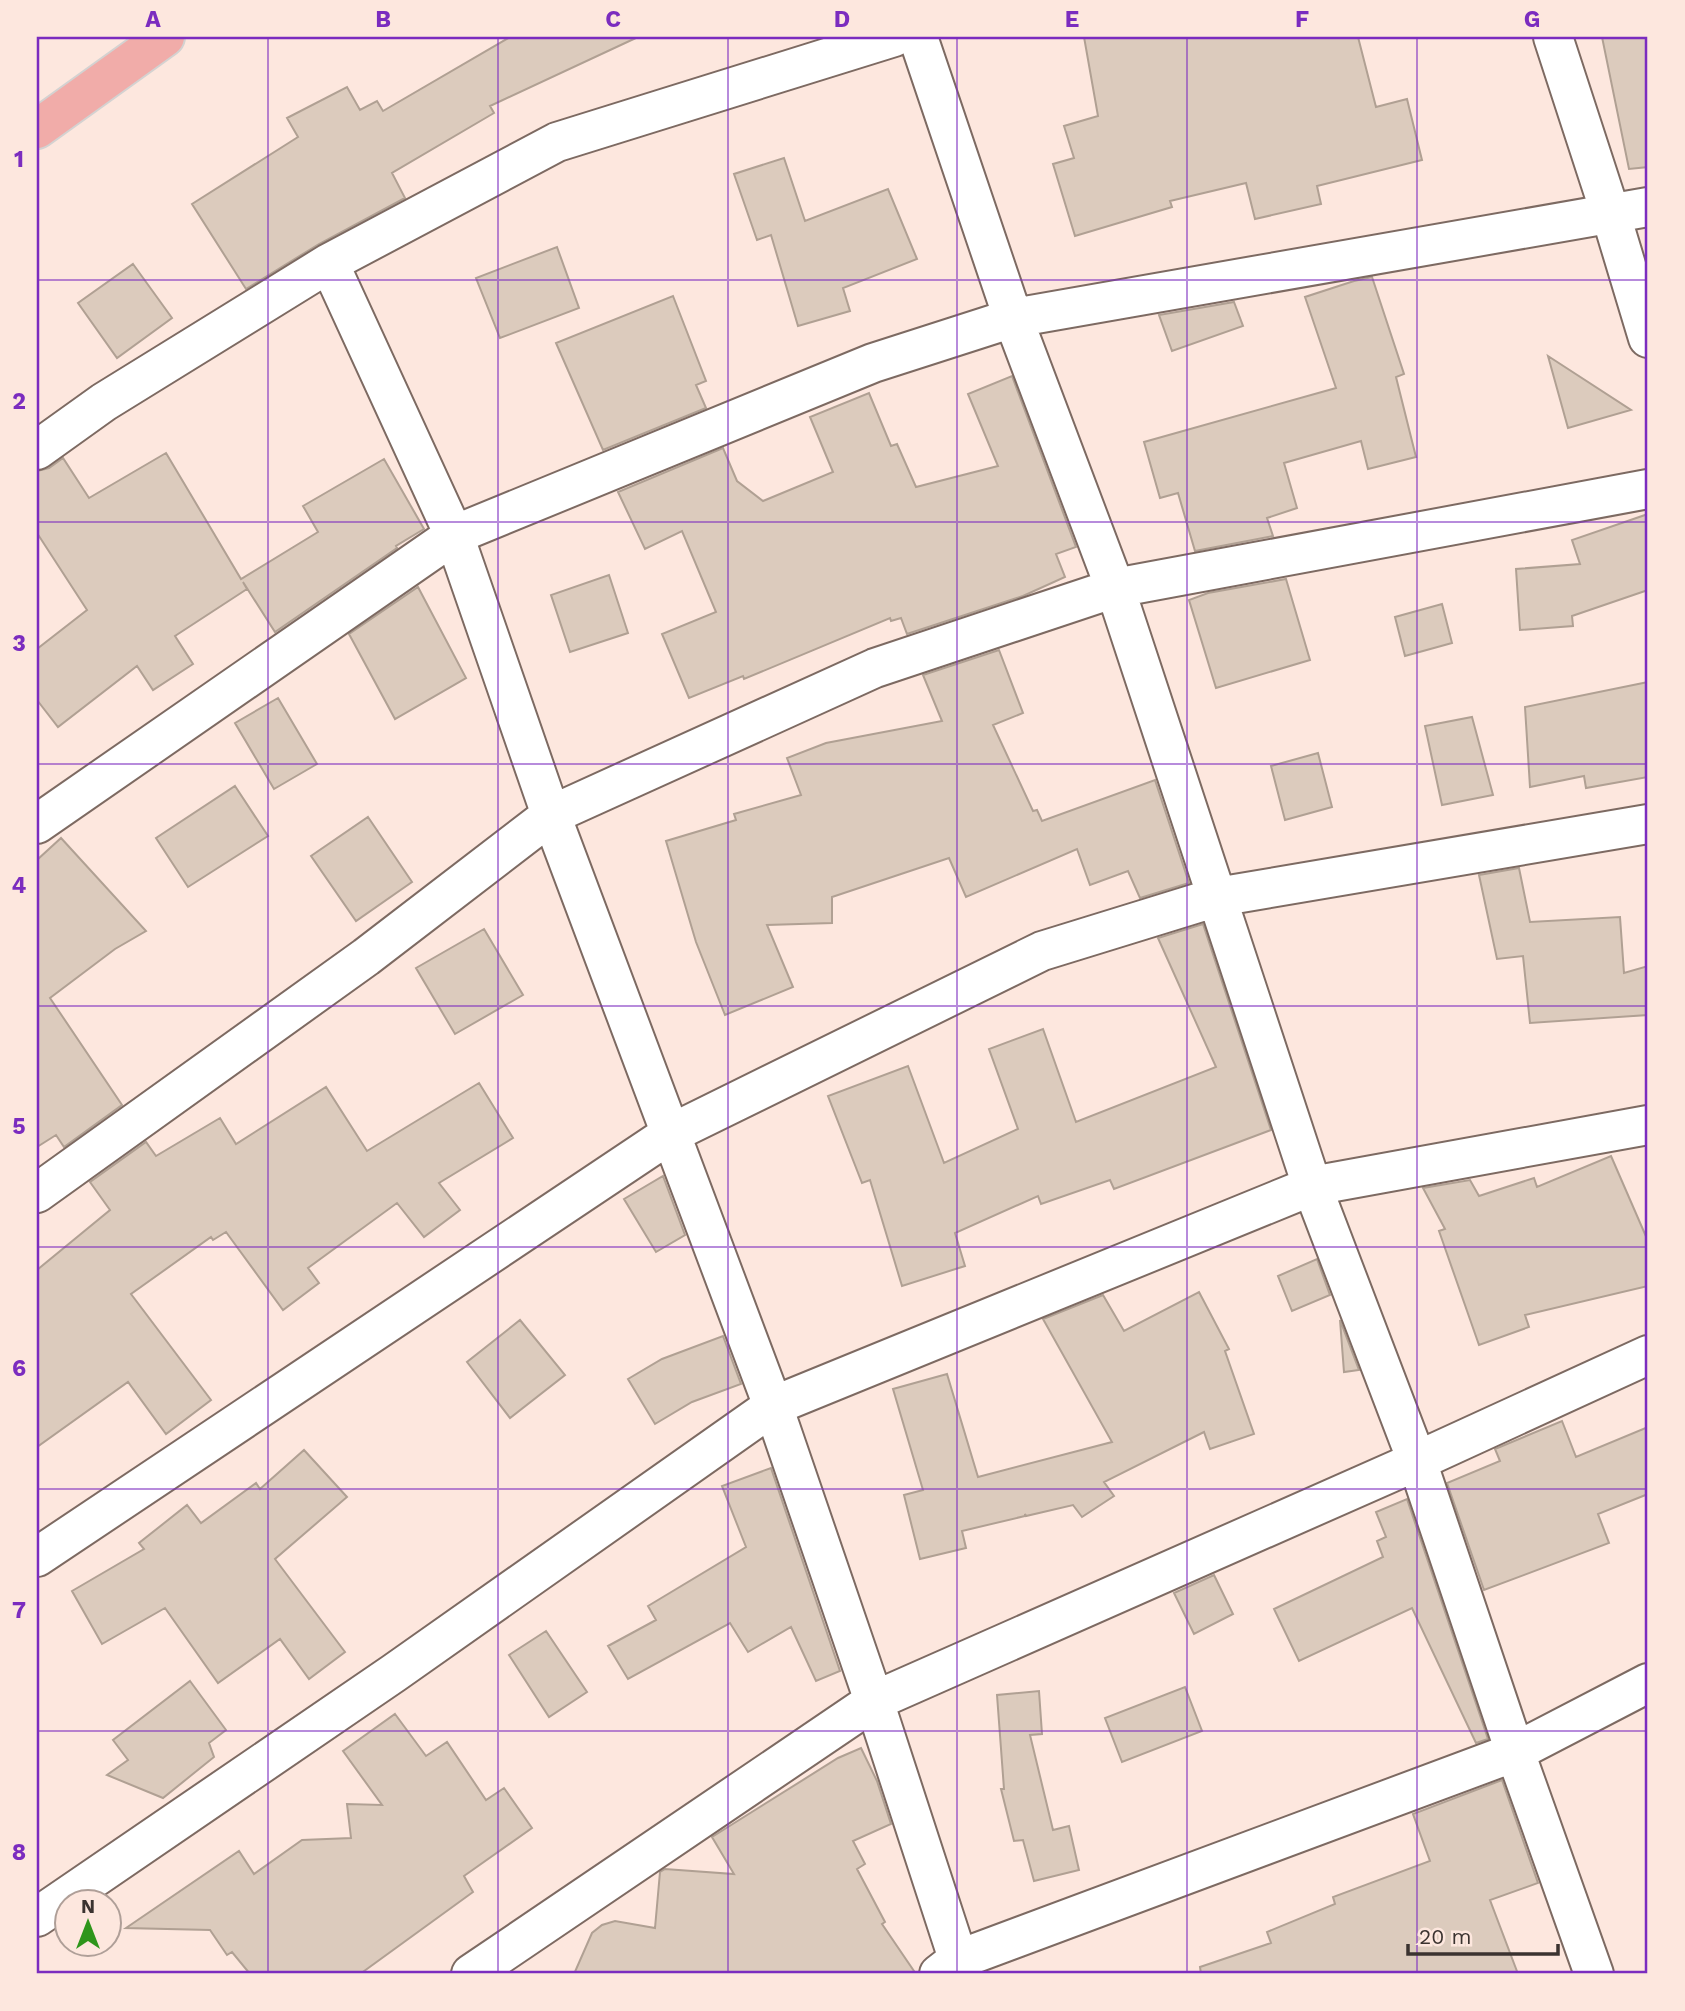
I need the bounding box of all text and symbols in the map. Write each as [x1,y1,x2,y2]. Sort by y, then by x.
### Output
text: A [145,6,161,33]
text: B [375,6,391,33]
text: C [605,6,621,33]
text: D [834,6,850,33]
text: E [1065,6,1079,33]
text: F [1295,6,1309,33]
text: G [1524,6,1540,33]
text: 1 [14,146,24,173]
text: 2 [12,388,26,415]
text: 3 [12,630,26,657]
text: 4 [12,872,27,899]
text: 5 [12,1113,26,1140]
text: 6 [12,1355,26,1382]
text: 7 [12,1597,26,1624]
text: 8 [12,1839,26,1866]
north arrow [52,1888,122,1958]
text: N [81,1895,95,1918]
scale bar [1408,1913,1559,1957]
text: 20 m [1419,1924,1471,1949]

